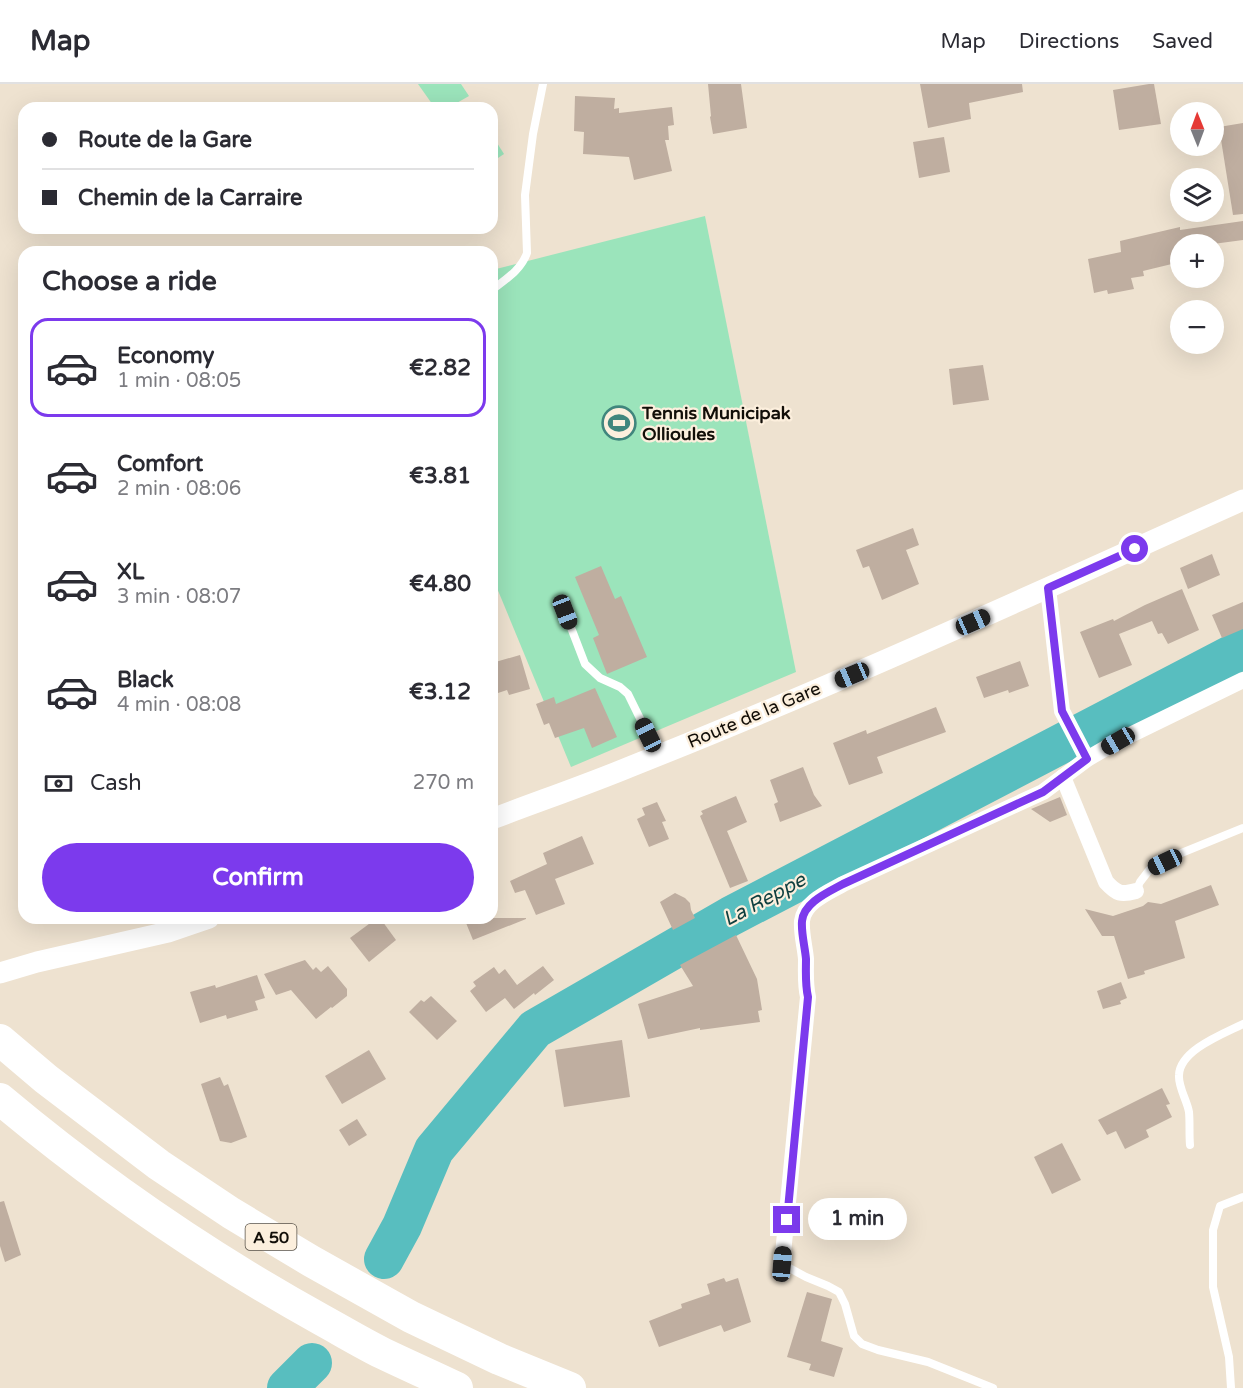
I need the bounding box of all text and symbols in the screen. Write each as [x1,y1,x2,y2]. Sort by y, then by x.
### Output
text: Map [30,24,90,58]
text: Map [940,29,986,54]
text: Directions [1019,29,1119,54]
text: Saved [1152,29,1213,54]
north arrow [1170,102,1224,156]
map controls [1170,102,1224,354]
text: Route de la Gare [78,127,252,153]
button: layers [1170,168,1224,222]
text: Chemin de la Carraire [78,185,302,211]
button: + [1170,234,1224,288]
text: Choose a ride [42,265,217,298]
button: − [1170,300,1224,354]
icon: car [45,341,99,395]
text: Economy [117,343,214,369]
text: €2.82 [409,355,471,381]
text: 1 min · 08:05 [117,369,241,393]
place label: Tennis Municipak Ollioules [641,402,791,445]
sports icon: Tennis Municipak Ollioules [601,405,637,441]
icon: car [45,449,99,503]
text: Comfort [117,451,203,477]
text: €3.81 [409,463,471,489]
text: 2 min · 08:06 [117,477,241,501]
route start [1121,535,1148,562]
icon: car [45,557,99,611]
text: XL [117,559,144,585]
text: €4.80 [409,571,471,597]
text: 3 min · 08:07 [117,585,241,609]
car [550,592,580,632]
car [953,606,993,638]
car [832,660,872,690]
icon: car [45,665,99,719]
text: Black [117,667,174,693]
street label: Route de la Gare [684,677,824,753]
text: €3.12 [409,679,471,705]
text: 4 min · 08:08 [117,693,241,717]
car [632,715,664,755]
car [1098,724,1138,758]
icon: cash [42,767,75,800]
text: Cash [90,770,142,796]
text: 270 m [413,771,474,795]
button: Confirm [42,843,474,912]
car [1145,846,1185,878]
water label: La Reppe [719,867,811,932]
callout: 1 min [808,1199,907,1241]
route end [773,1206,800,1233]
text: 1 min [831,1207,884,1231]
road number: A 50 [246,1224,296,1250]
car [771,1245,793,1283]

